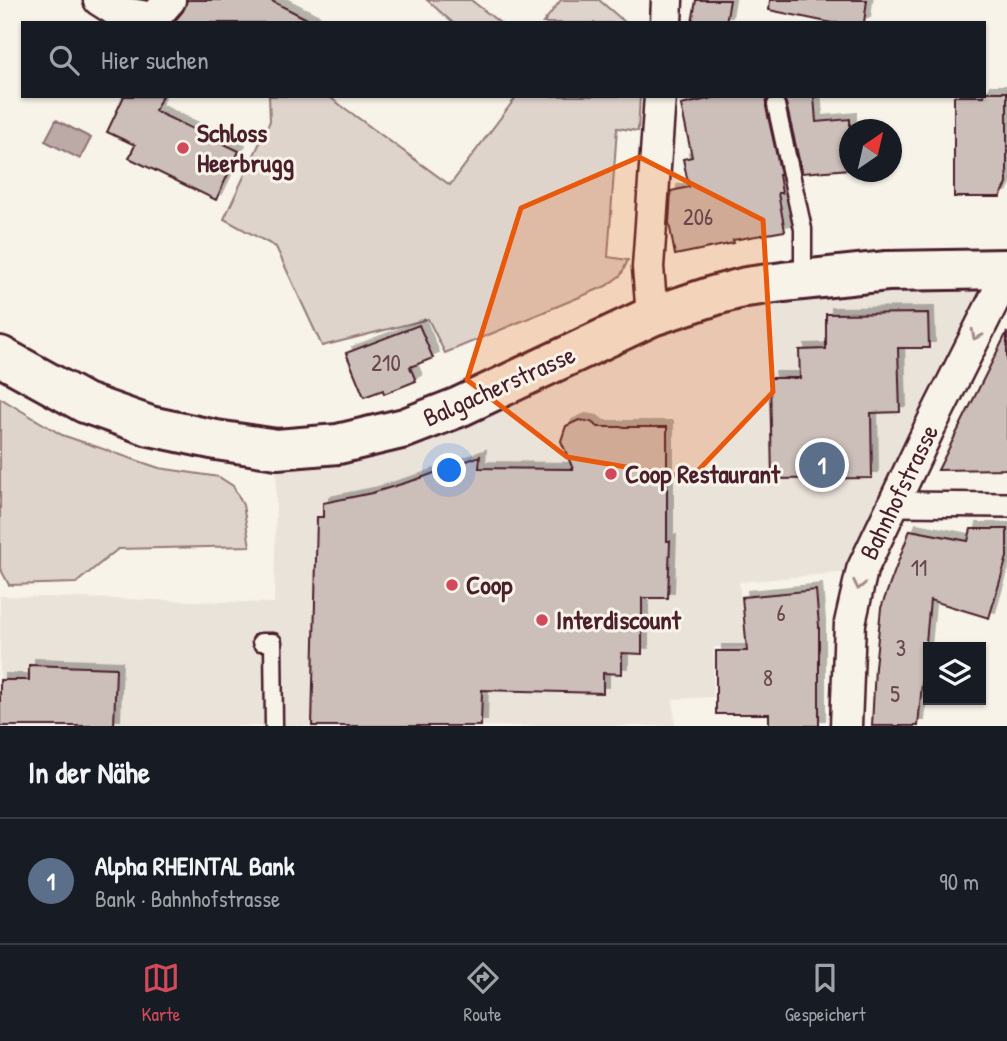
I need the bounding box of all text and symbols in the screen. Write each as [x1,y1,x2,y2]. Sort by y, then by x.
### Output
search box [21,21,986,98]
icon: search [45,41,83,79]
text: Hier suchen [101,42,209,77]
place label: Schloss Heerbrugg [197,115,295,181]
north arrow [839,119,902,182]
marker: Schloss Heerbrugg [175,140,191,156]
house number: 206 [683,201,713,232]
one-way arrow [971,328,985,340]
street label: Balgacherstrasse [417,336,580,435]
house number: 210 [371,347,401,378]
street label: Bahnhofstrasse [851,418,946,565]
pin: 1 [799,439,845,491]
your location [432,453,466,487]
place label: Coop Restaurant [625,456,781,492]
marker: Coop Restaurant [603,466,619,482]
house number: 11 [911,552,927,583]
place label: Coop [466,567,513,603]
marker: Coop [444,577,460,593]
one-way arrow [852,579,867,591]
house number: 6 [776,597,786,628]
place label: Interdiscount [556,602,682,637]
marker: Interdiscount [534,612,550,628]
house number: 3 [896,632,906,663]
map controls [923,642,986,705]
button: layers [923,642,986,705]
house number: 8 [763,662,773,693]
house number: 5 [890,678,900,709]
text: In der Nähe [28,752,150,792]
text: Alpha RHEINTAL Bank [95,848,295,883]
text: 1 [47,866,55,897]
text: 90 m [939,866,979,897]
text: Bank · Bahnhofstrasse [95,883,280,914]
tab: Karte [142,959,180,1027]
tab: Route [464,959,502,1027]
tab: Gespeichert [785,959,865,1027]

